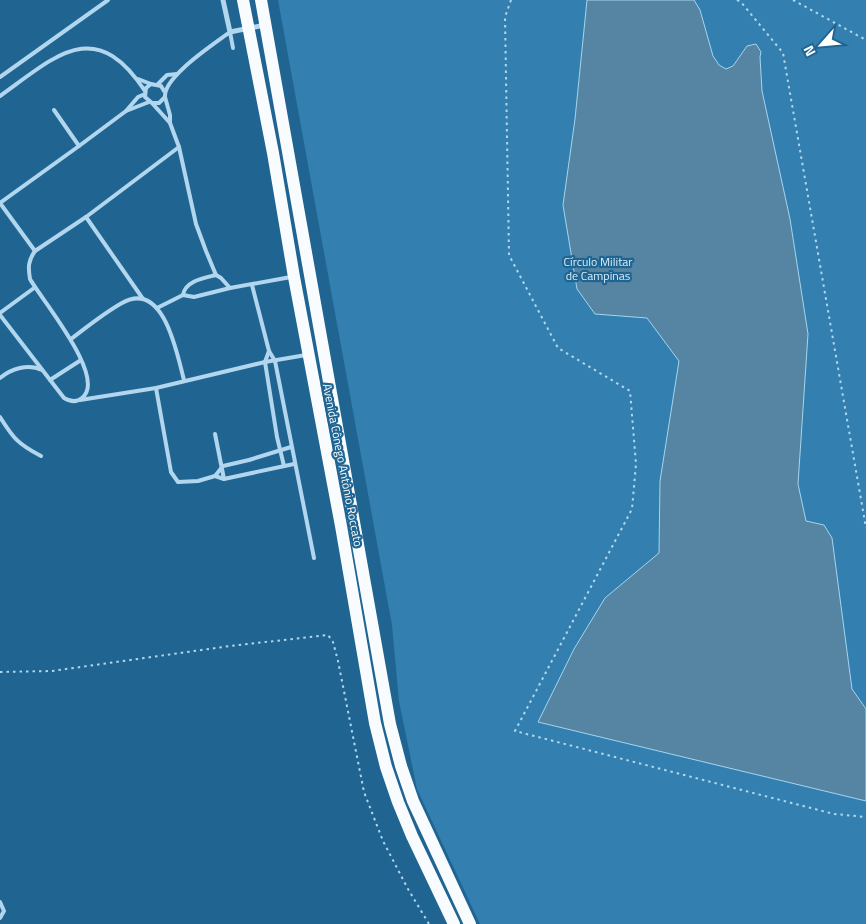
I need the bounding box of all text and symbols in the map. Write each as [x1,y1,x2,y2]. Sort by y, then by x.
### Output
north arrow [796,20,846,70]
text: N [797,42,821,60]
park label: Círculo Militar de Campinas [563,252,633,285]
street label: Avenida Cônego Antônio Roccato [318,382,368,548]

